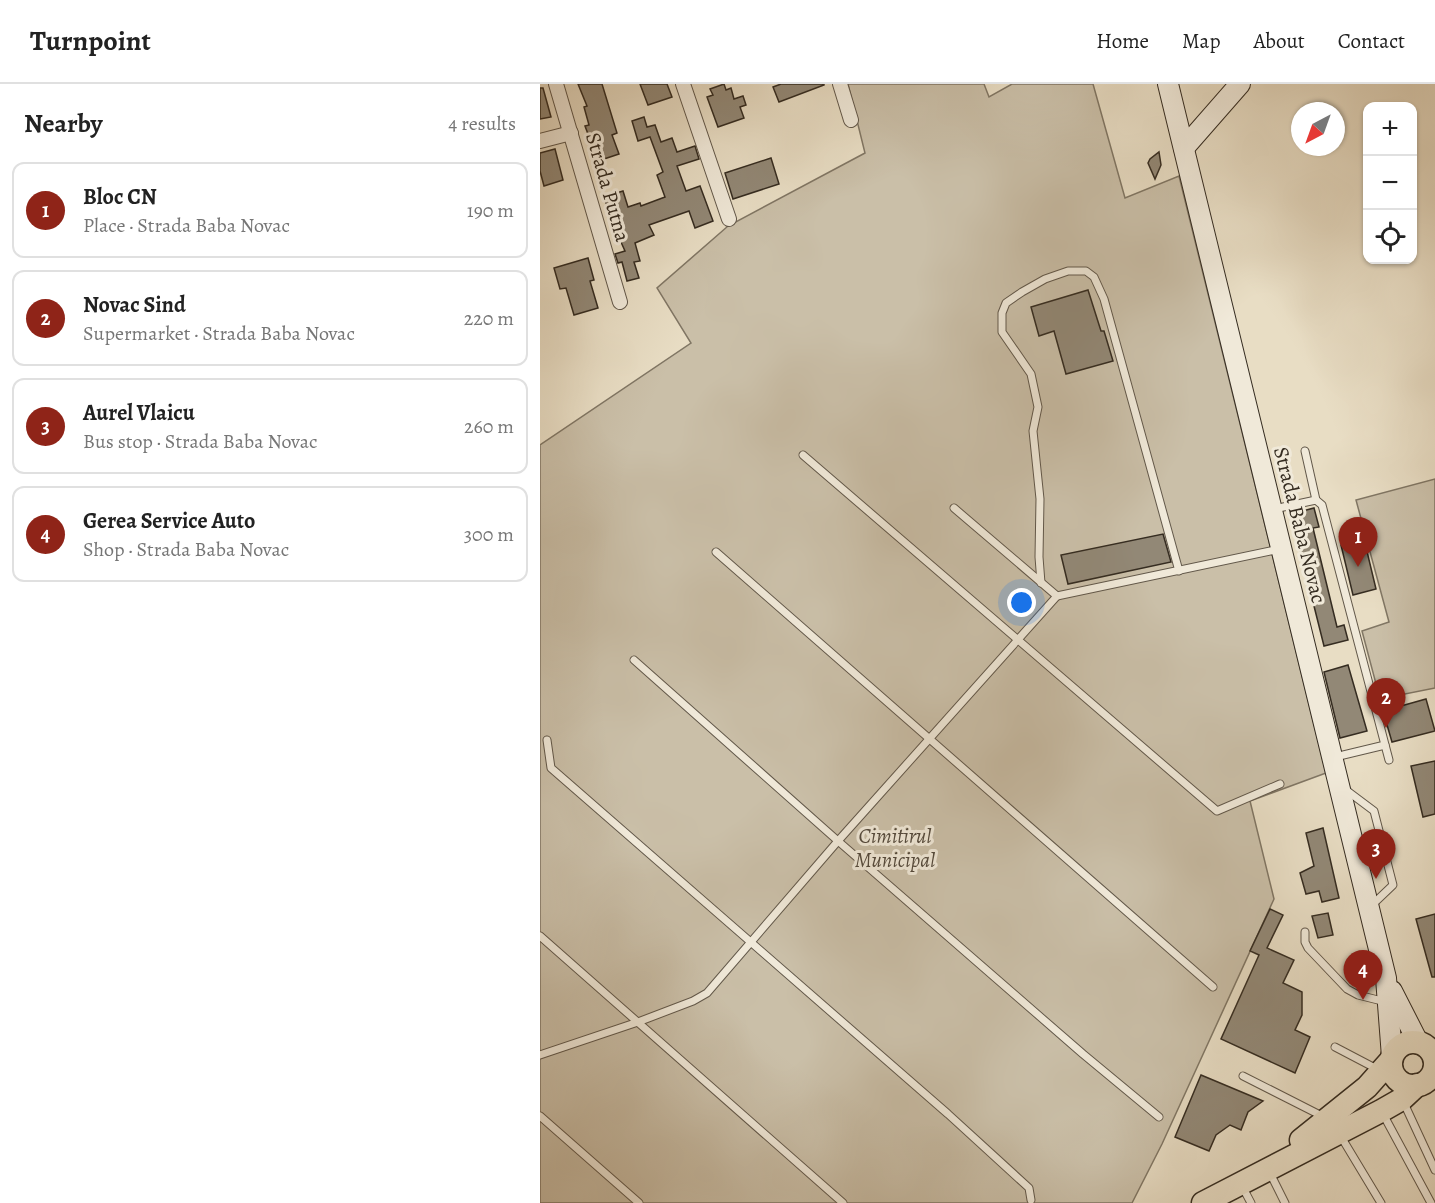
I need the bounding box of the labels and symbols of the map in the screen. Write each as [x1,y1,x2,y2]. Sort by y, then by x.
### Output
north arrow [1291,102,1345,156]
street label: Strada Putna [579,129,637,245]
street label: Strada Baba Novac [1267,444,1333,606]
pin: 1 [1338,518,1378,567]
your location [1007,588,1036,617]
pin: 2 [1366,678,1406,728]
park label: Cimitirul Municipal [855,822,936,874]
pin: 3 [1356,830,1396,879]
pin: 4 [1344,950,1382,1000]

